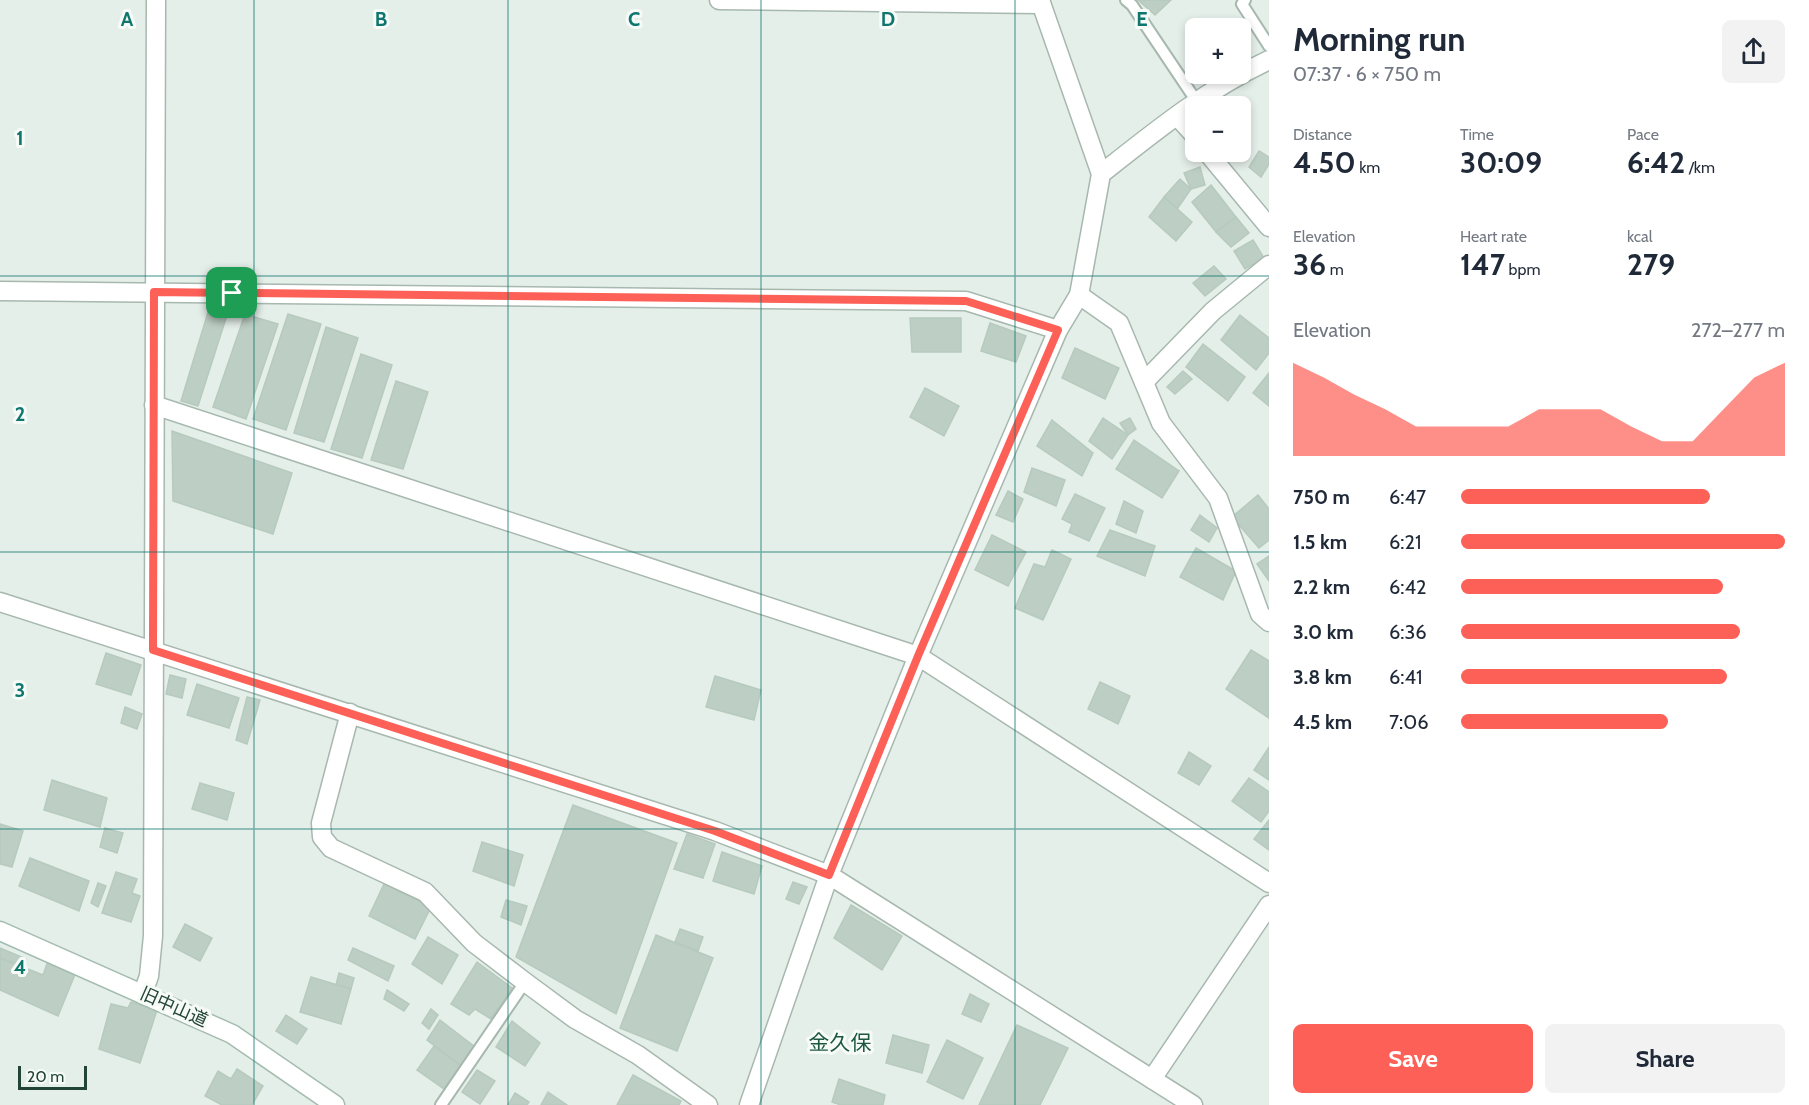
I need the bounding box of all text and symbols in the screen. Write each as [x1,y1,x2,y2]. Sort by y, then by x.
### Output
text: A [121,7,134,31]
text: B [375,7,387,31]
text: C [628,7,640,31]
text: D [881,7,895,31]
text: E [1136,7,1148,31]
map controls [1185,18,1251,162]
button: + [1185,18,1251,84]
text: Morning run [1293,19,1465,59]
button: share [1722,20,1785,83]
text: 07:37 · 6 × 750 m [1293,62,1441,86]
button: − [1185,96,1251,162]
text: Distance [1293,125,1352,144]
text: Time [1460,125,1494,144]
text: Pace [1627,125,1659,144]
text: 1 [16,126,24,150]
text: 4.50 [1293,144,1356,181]
text: 30:09 [1460,144,1542,181]
text: 6:42 [1627,144,1685,181]
text: km [1356,158,1380,177]
text: /km [1685,158,1715,177]
text: Elevation [1293,227,1356,246]
text: Heart rate [1460,227,1527,246]
text: kcal [1627,227,1653,246]
text: 36 [1293,246,1326,283]
text: 147 [1460,246,1505,283]
text: 279 [1627,246,1675,283]
text: m [1326,260,1344,279]
text: bpm [1505,260,1540,279]
pin [206,267,257,318]
icon: arrive [215,276,248,309]
text: Elevation [1293,318,1371,342]
text: 272–277 m [1691,318,1785,342]
text: 2 [15,402,25,426]
text: 750 m [1293,485,1350,509]
text: 6:47 [1389,485,1426,509]
text: 1.5 km [1293,530,1347,554]
text: 6:21 [1389,530,1422,554]
text: 2.2 km [1293,575,1350,599]
text: 6:42 [1389,575,1427,599]
text: 3.0 km [1293,620,1354,644]
text: 6:36 [1389,620,1427,644]
text: 3.8 km [1293,665,1352,689]
text: 6:41 [1389,665,1423,689]
text: 3 [15,678,25,702]
text: 4.5 km [1293,710,1352,734]
text: 7:06 [1389,710,1429,734]
text: 4 [14,955,26,979]
street label: 旧中山道 [137,982,211,1032]
button: Save [1293,1024,1533,1093]
button: Share [1545,1024,1785,1093]
district label: 金久保 [809,1030,872,1055]
scale bar [18,1063,87,1090]
text: 20 m [27,1067,64,1086]

